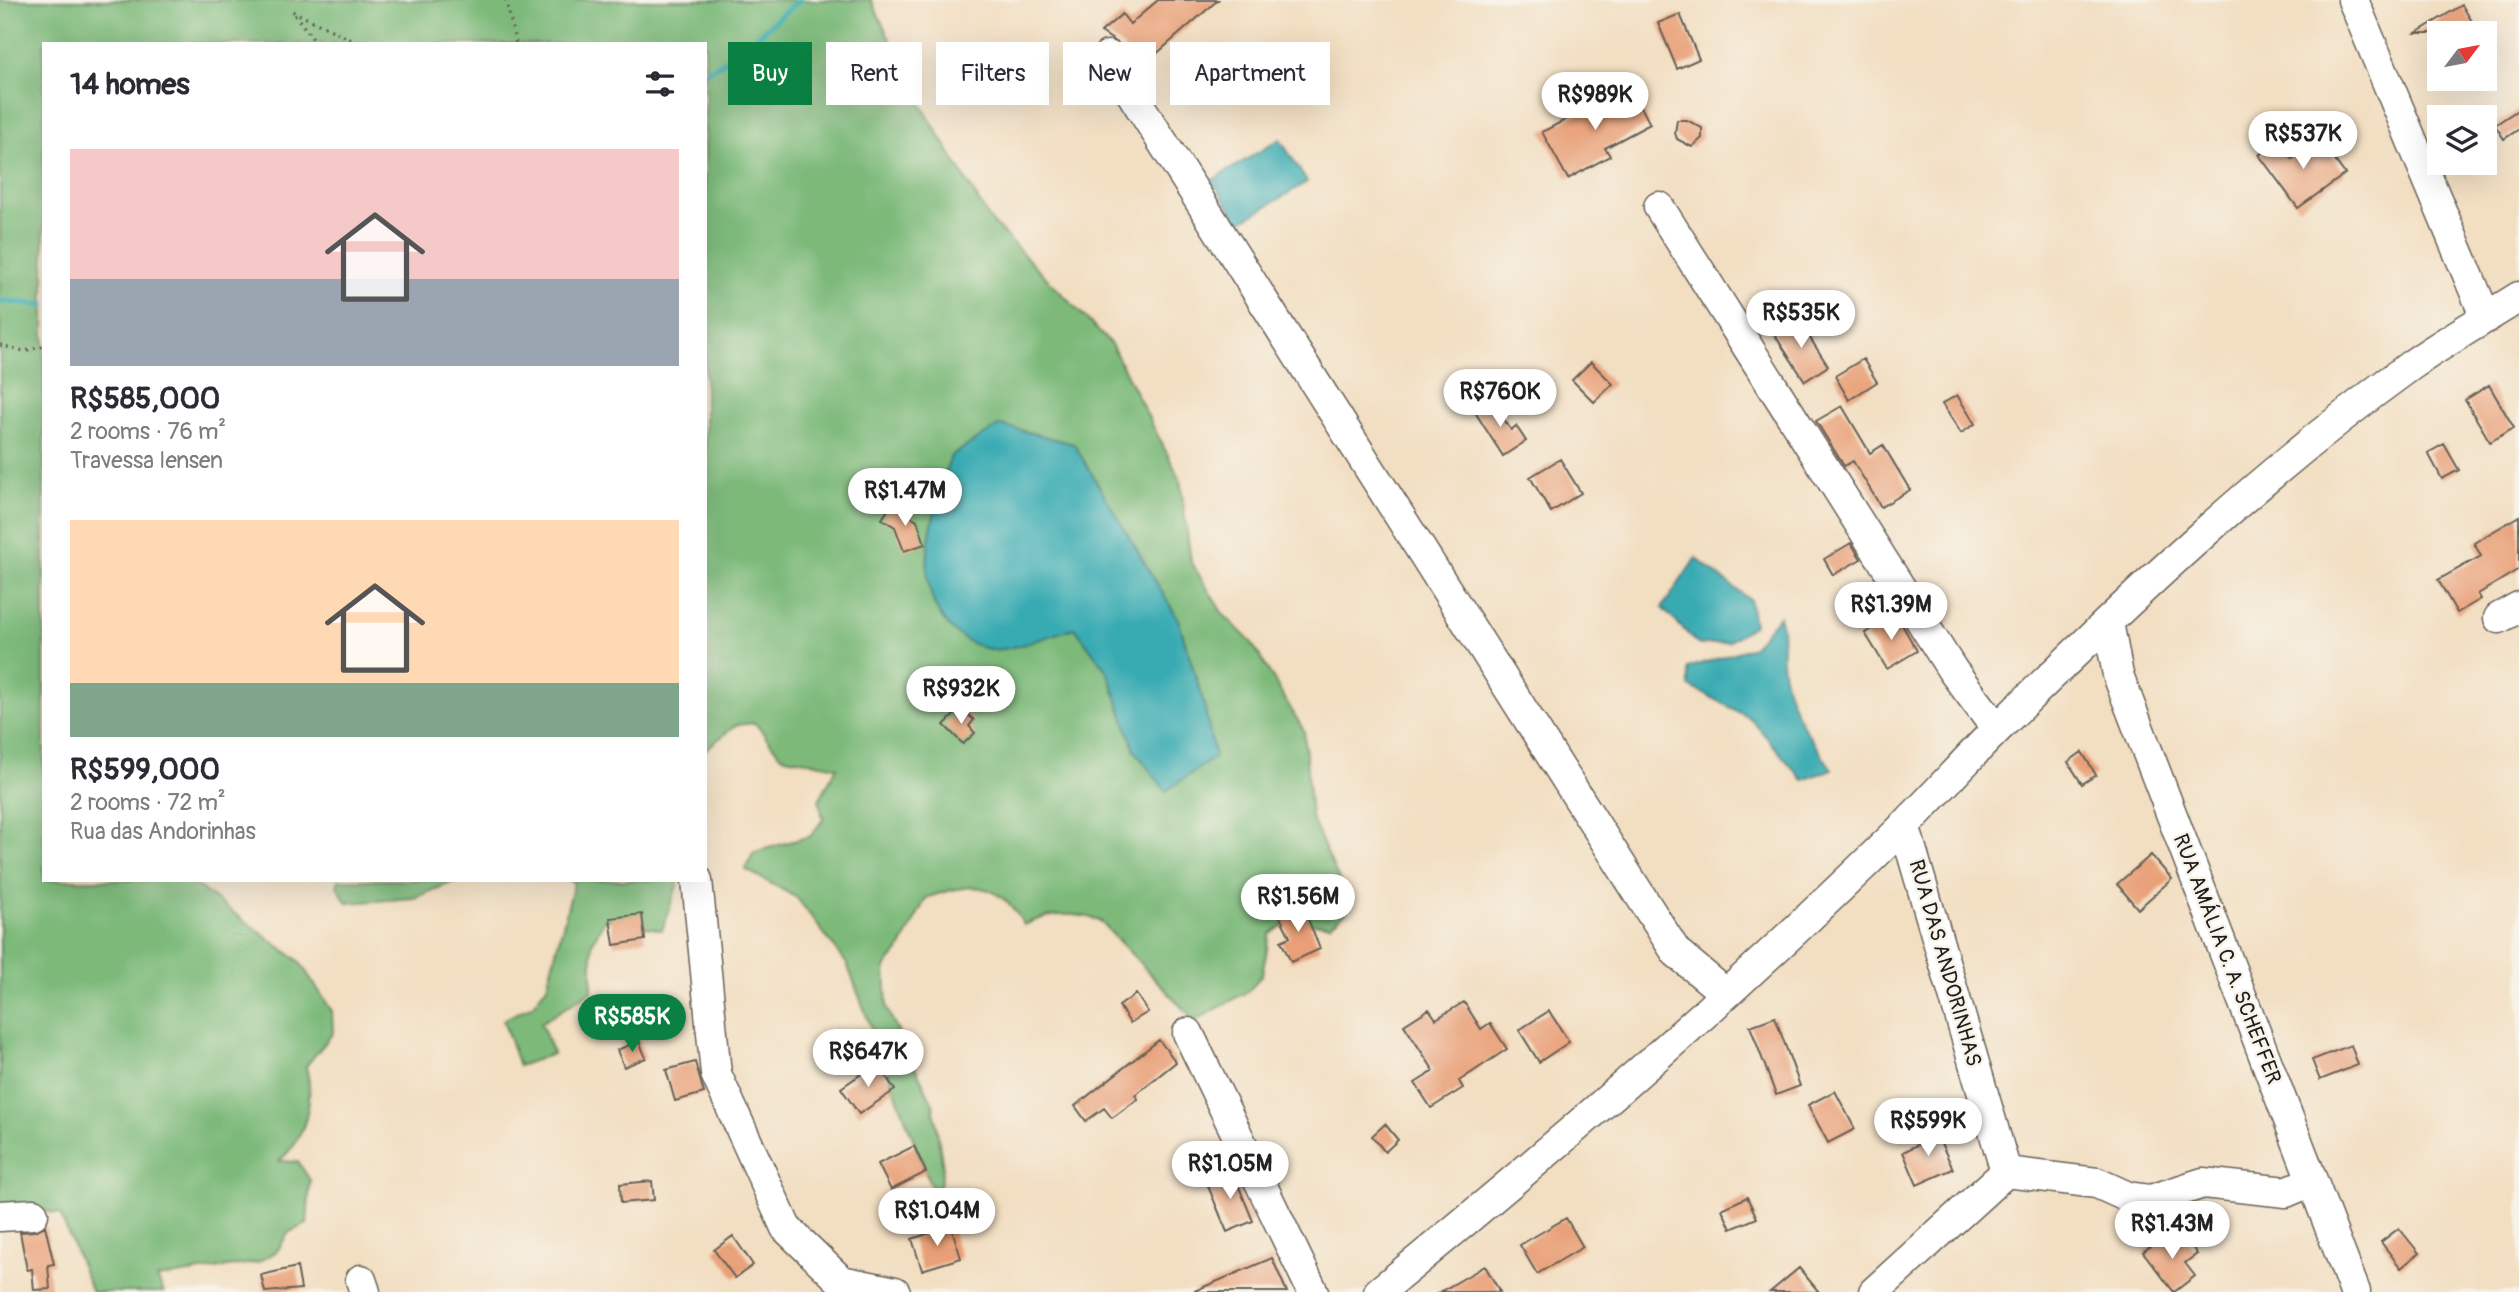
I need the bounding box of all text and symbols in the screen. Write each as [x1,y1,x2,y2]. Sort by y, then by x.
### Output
north arrow [2427,21,2497,91]
map controls [2427,21,2497,175]
chip: Buy [728,42,812,105]
chip: Rent [826,42,922,105]
chip: Filters [936,42,1049,105]
chip: New [1063,42,1156,105]
chip: Apartment [1170,42,1330,105]
icon: filters [641,65,679,103]
text: 14 homes [70,66,190,103]
pin: R$989K [1538,72,1652,132]
text: R$989K [1558,80,1632,109]
button: layers [2427,105,2497,175]
pin: R$537K [2246,111,2360,171]
text: R$537K [2264,119,2342,148]
icon: home [312,194,438,320]
pin: R$535K [1744,290,1858,350]
text: R$535K [1762,298,1840,327]
pin: R$760K [1443,370,1557,429]
text: R$760K [1460,377,1540,406]
text: R$585,000 [70,380,220,417]
text: 2 rooms · 76 m² [70,417,226,446]
text: Travessa Iensen [70,446,223,475]
pin: R$1.47M [840,468,970,528]
text: R$1.47M [864,476,946,505]
icon: home [312,565,438,691]
pin: R$1.39M [1826,582,1956,642]
text: R$1.39M [1850,590,1932,619]
pin: R$932K [904,666,1018,726]
text: R$932K [922,674,1000,703]
text: R$599,000 [70,751,220,788]
text: 2 rooms · 72 m² [70,788,226,817]
text: Rua das Andorinhas [70,817,256,846]
street label: RUA AMÁLIA C. A. SCHEFFER [2167,830,2287,1088]
street label: RUA DAS ANDORINHAS [1903,857,1987,1069]
pin: R$1.56M [1233,874,1363,934]
text: R$1.56M [1257,882,1339,911]
pin: R$585K [575,995,689,1054]
text: R$585K [594,1002,670,1031]
pin: R$647K [811,1030,925,1089]
text: R$647K [829,1037,907,1066]
pin: R$599K [1871,1098,1985,1158]
text: R$599K [1890,1106,1966,1135]
pin: R$1.05M [1165,1142,1295,1201]
text: R$1.05M [1188,1149,1272,1178]
pin: R$1.04M [872,1188,1002,1248]
text: R$1.04M [894,1196,980,1225]
pin: R$1.43M [2107,1202,2237,1261]
text: R$1.43M [2131,1209,2213,1238]

